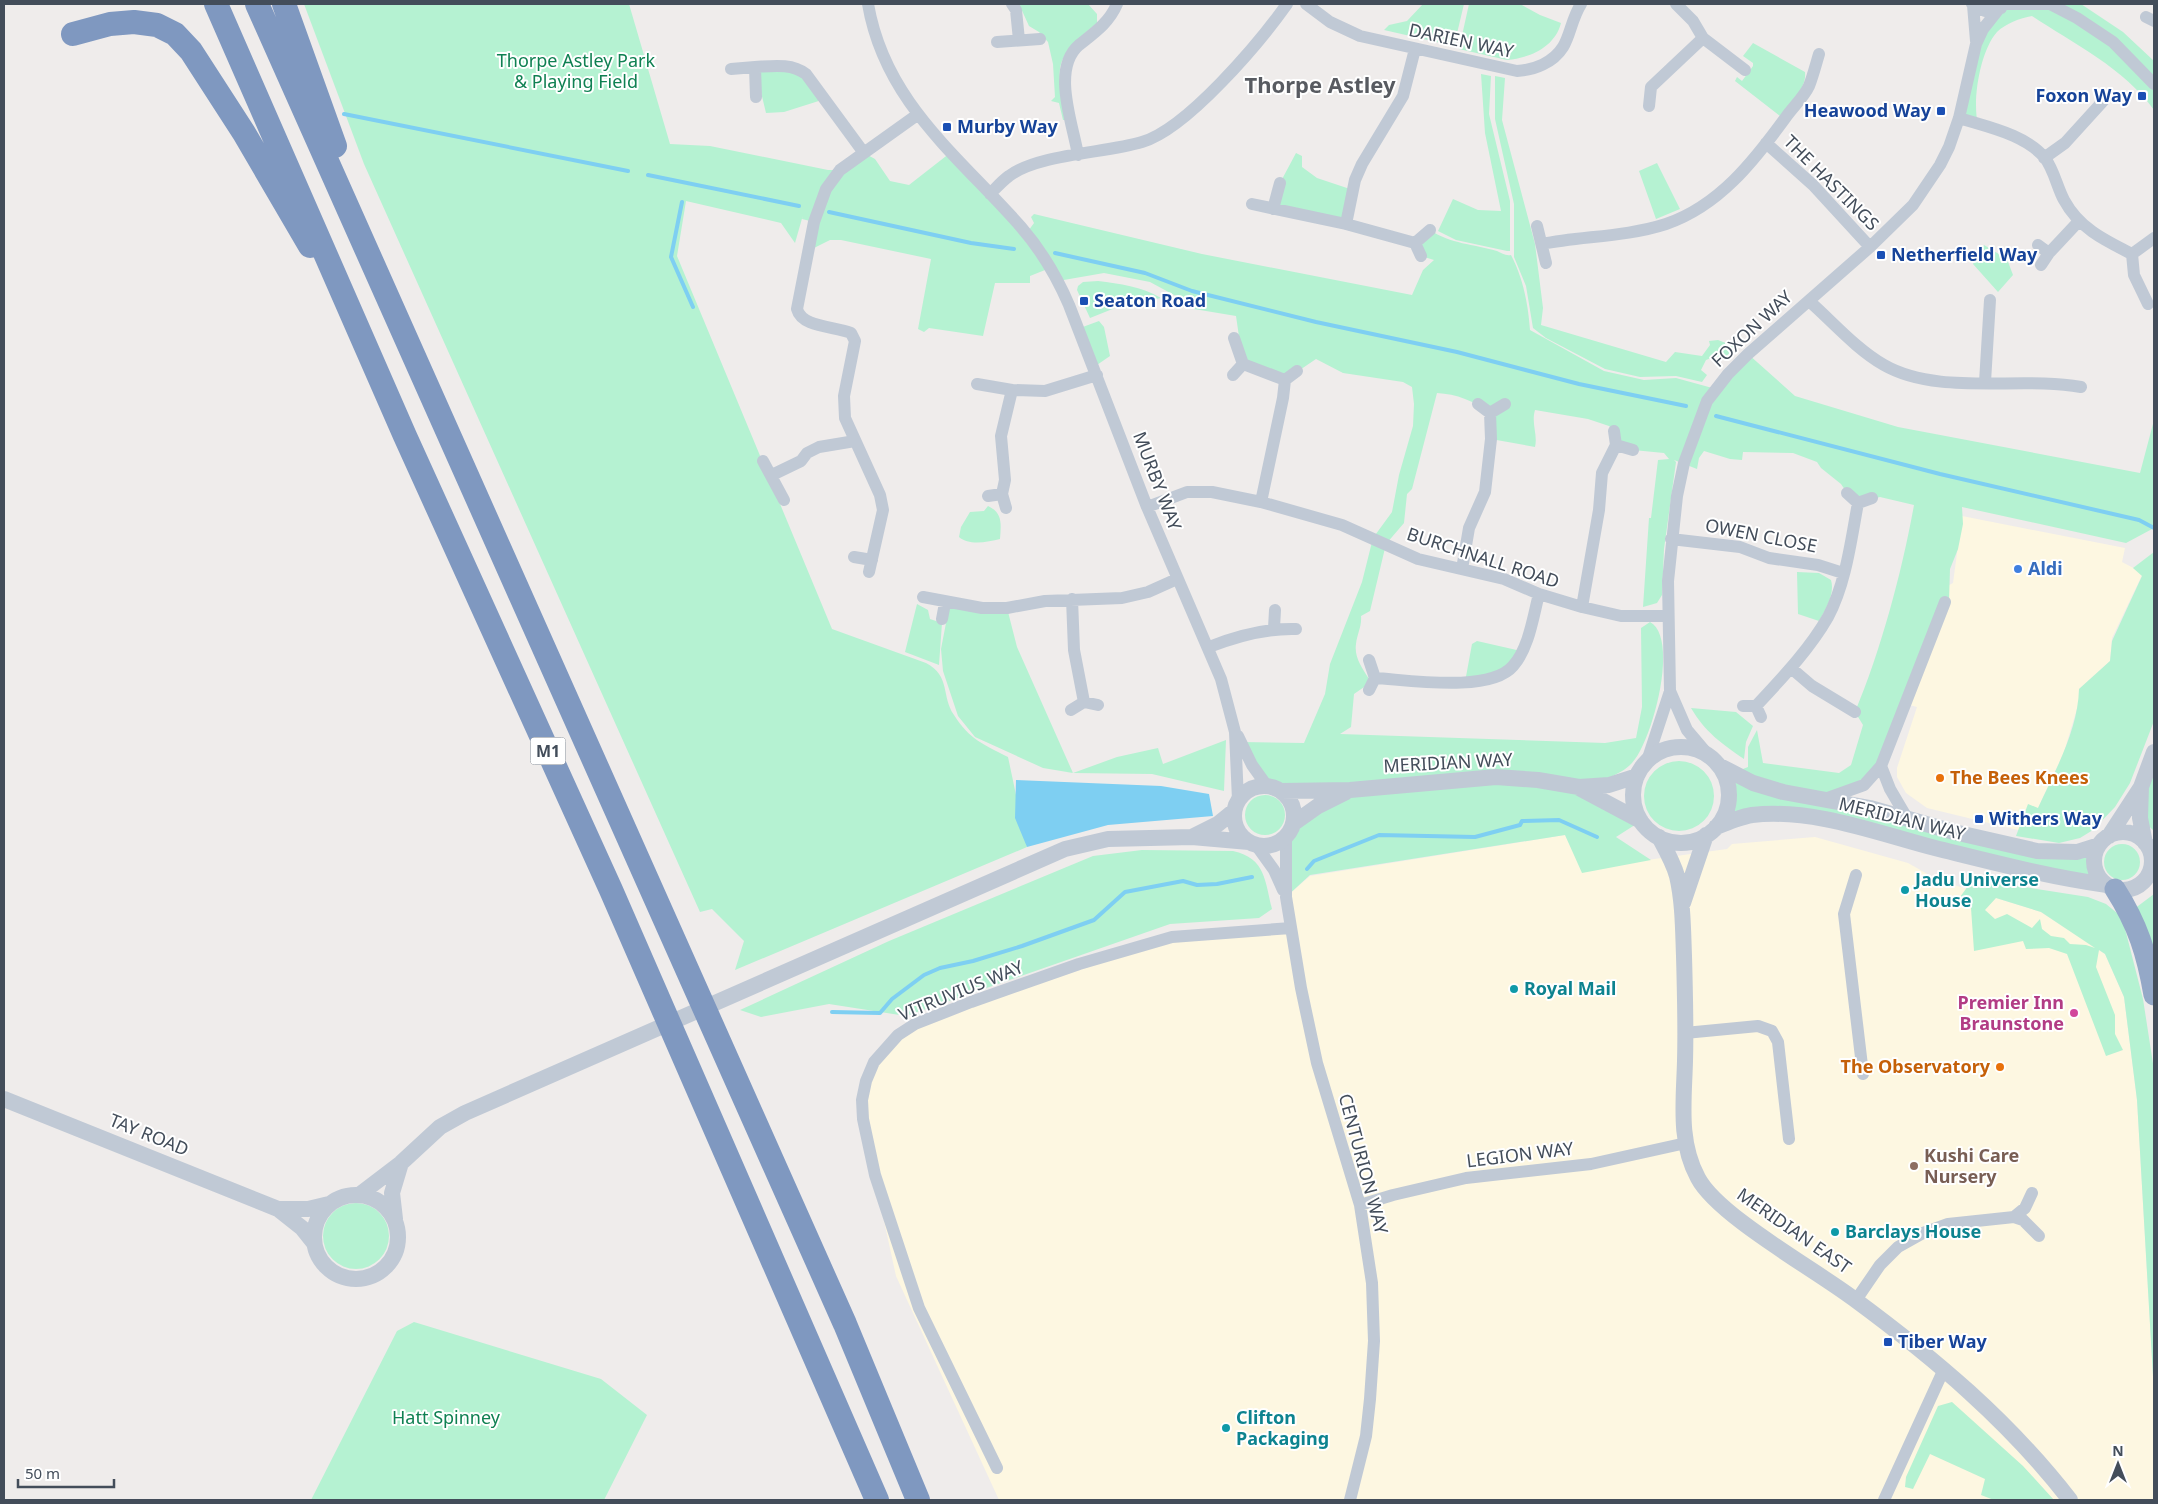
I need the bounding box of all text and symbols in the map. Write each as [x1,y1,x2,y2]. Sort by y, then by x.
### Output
street label: DARIEN WAY [1407,17,1517,63]
park label: Thorpe Astley Park & Playing Field [497,48,656,93]
district label: Thorpe Astley [1245,69,1396,99]
place label: Foxon Way [2035,83,2133,107]
marker: Foxon Way [2136,90,2148,102]
place label: Heawood Way [1804,98,1932,122]
marker: Heawood Way [1935,105,1947,117]
place label: Murby Way [957,114,1059,138]
marker: Murby Way [941,121,953,133]
street label: THE HASTINGS [1779,129,1885,235]
place label: Netherfield Way [1891,242,2038,266]
marker: Netherfield Way [1875,249,1887,261]
street label: FOXON WAY [1706,284,1797,372]
place label: Seaton Road [1094,288,1206,312]
marker: Seaton Road [1078,295,1090,307]
street label: MURBY WAY [1128,428,1188,534]
street label: OWEN CLOSE [1703,512,1819,558]
street label: BURCHNALL ROAD [1404,521,1563,593]
place label: Aldi [2028,556,2063,580]
marker: Aldi [2012,563,2024,575]
road number: M1 [530,738,566,764]
street label: MERIDIAN WAY [1383,747,1514,777]
place label: The Bees Knees [1950,765,2089,789]
marker: The Bees Knees [1934,772,1946,784]
street label: MERIDIAN WAY [1837,791,1969,846]
place label: Withers Way [1989,806,2103,830]
marker: Withers Way [1973,813,1985,825]
place label: Jadu Universe House [1913,867,2039,912]
marker: Jadu Universe House [1899,884,1911,896]
street label: VITRUVIUS WAY [895,954,1027,1026]
place label: Royal Mail [1524,976,1616,1000]
marker: Royal Mail [1508,983,1520,995]
place label: Premier Inn Braunstone [1958,990,2064,1035]
marker: Premier Inn Braunstone [2068,1007,2080,1019]
place label: The Observatory [1841,1054,1991,1078]
marker: The Observatory [1994,1061,2006,1073]
street label: CENTURION WAY [1334,1091,1394,1237]
street label: TAY ROAD [106,1107,193,1161]
street label: LEGION WAY [1465,1135,1576,1172]
place label: Kushi Care Nursery [1924,1143,2019,1188]
marker: Kushi Care Nursery [1908,1160,1920,1172]
street label: MERIDIAN EAST [1733,1182,1856,1278]
place label: Barclays House [1845,1219,1981,1243]
marker: Barclays House [1829,1226,1841,1238]
place label: Tiber Way [1898,1329,1987,1353]
marker: Tiber Way [1882,1336,1894,1348]
park label: Hatt Spinney [392,1405,501,1429]
place label: Clifton Packaging [1236,1405,1329,1450]
marker: Clifton Packaging [1220,1422,1232,1434]
north arrow [2093,1439,2143,1489]
text: N [2112,1441,2124,1460]
scale bar [18,1456,114,1488]
text: 50 m [25,1463,60,1483]

